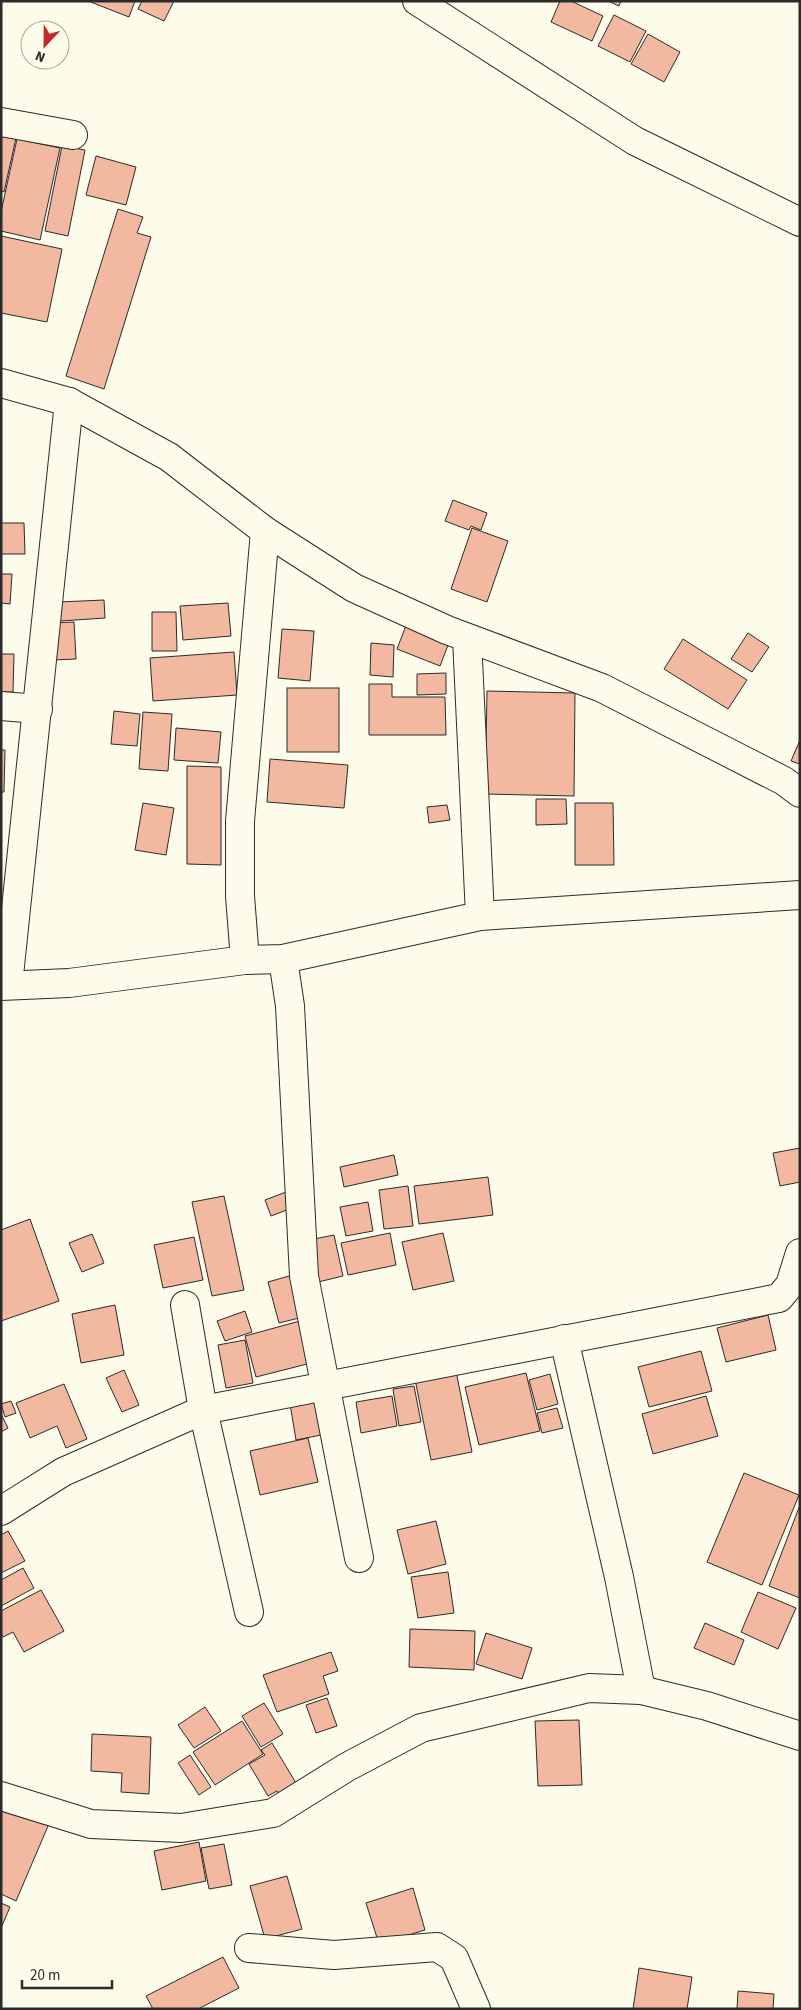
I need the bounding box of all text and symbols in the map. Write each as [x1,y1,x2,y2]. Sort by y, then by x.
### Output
north arrow [20,20,70,70]
text: N [32,45,49,67]
scale bar [22,1958,112,1990]
text: 20 m [30,1965,60,1986]

